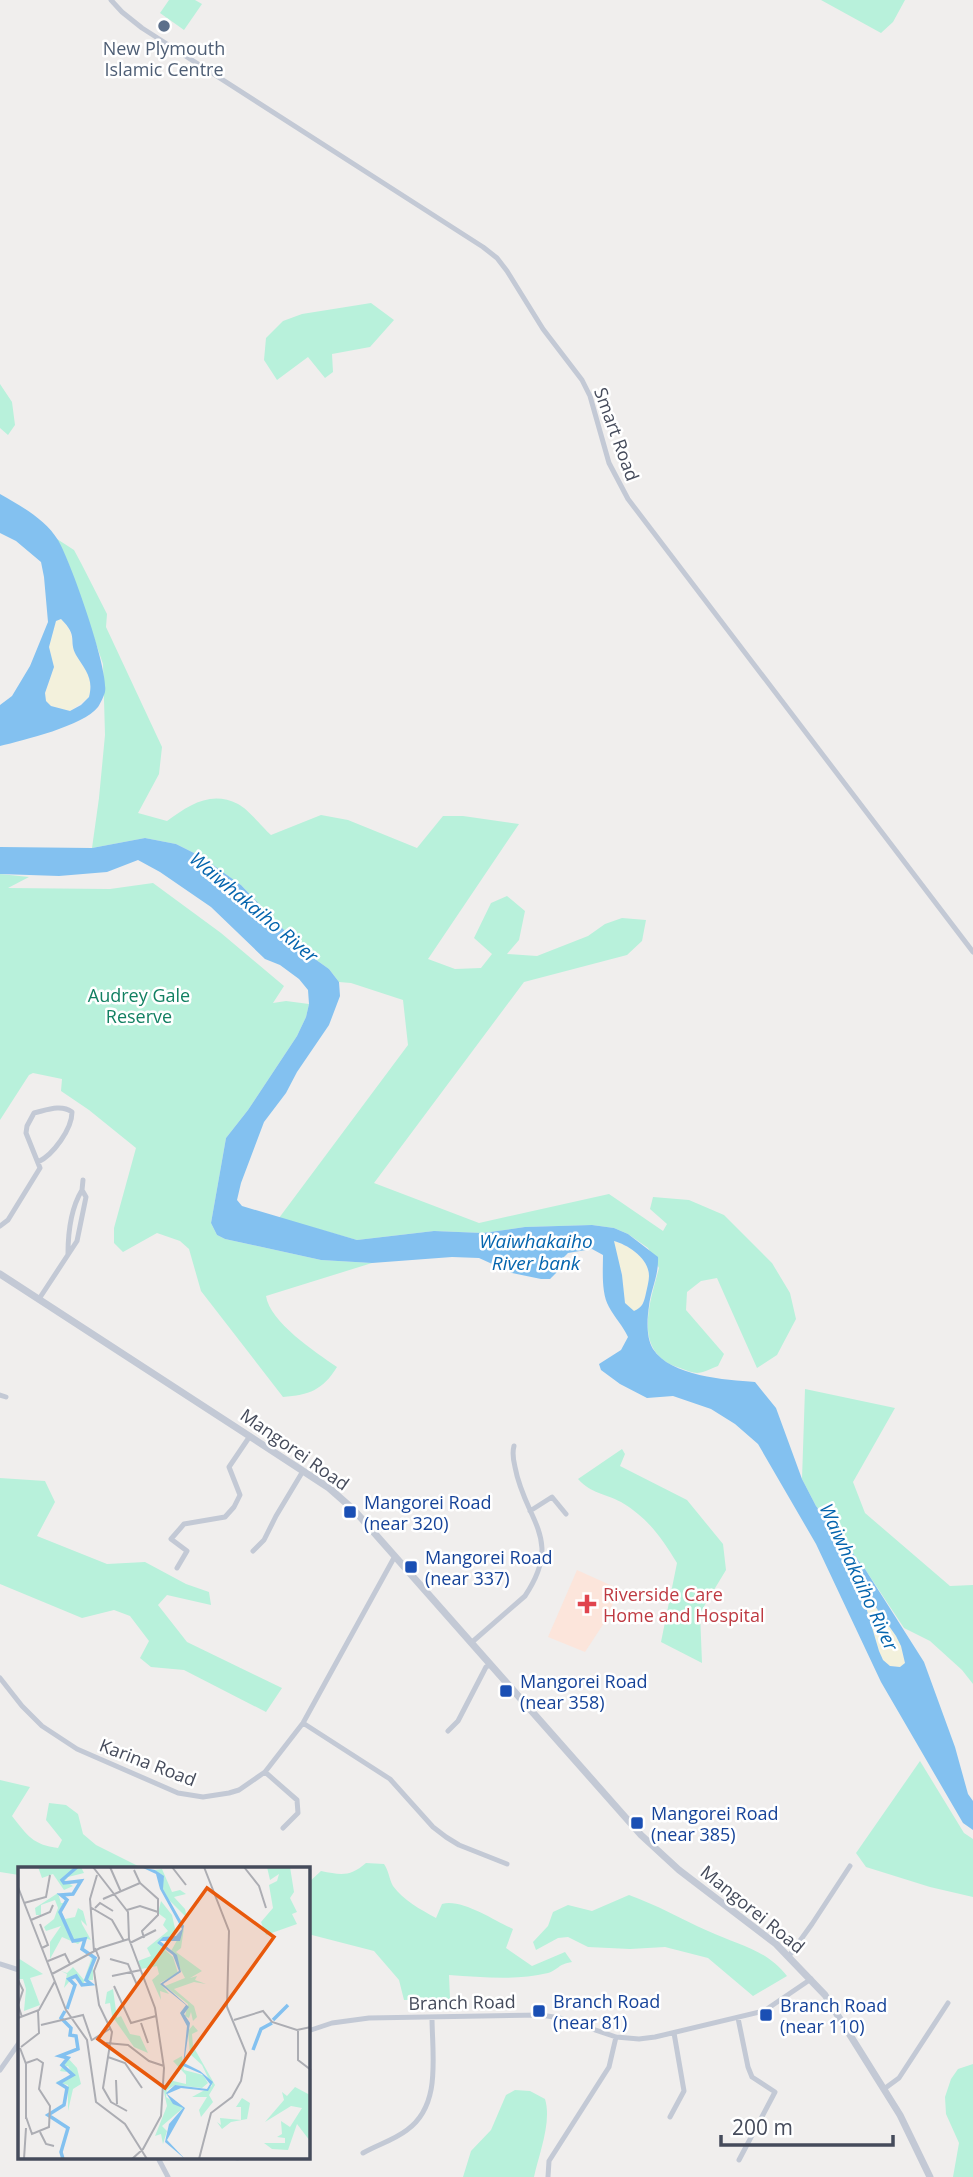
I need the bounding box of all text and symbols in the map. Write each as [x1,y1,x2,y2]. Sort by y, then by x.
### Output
marker: New Plymouth Islamic Centre [156,18,172,34]
place label: New Plymouth Islamic Centre [103,36,225,81]
street label: Smart Road [589,384,645,484]
water label: Waiwhakaiho River [184,846,325,969]
park label: Audrey Gale Reserve [88,983,190,1028]
water label: Waiwhakaiho River bank [479,1228,593,1276]
street label: Mangorei Road [236,1403,354,1495]
place label: Mangorei Road (near 320) [364,1490,491,1535]
water label: Waiwhakaiho River [813,1499,905,1656]
marker: Mangorei Road (near 320) [342,1504,358,1520]
place label: Mangorei Road (near 337) [425,1545,552,1590]
marker: Mangorei Road (near 337) [403,1559,419,1575]
place label: Riverside Care Home and Hospital [603,1582,764,1627]
marker: Riverside Care Home and Hospital [577,1594,597,1614]
place label: Mangorei Road (near 358) [520,1669,647,1714]
marker: Mangorei Road (near 358) [498,1683,514,1699]
street label: Karina Road [96,1733,200,1791]
place label: Mangorei Road (near 385) [651,1801,778,1846]
marker: Mangorei Road (near 385) [629,1815,645,1831]
street label: Mangorei Road [696,1860,810,1958]
inset map [18,1867,310,2160]
street label: Branch Road [408,1989,516,2015]
place label: Branch Road (near 81) [553,1989,660,2034]
place label: Branch Road (near 110) [780,1993,887,2038]
marker: Branch Road (near 81) [531,2003,547,2019]
marker: Branch Road (near 110) [758,2007,774,2023]
scale bar [721,2104,892,2148]
text: 200 m [732,2113,793,2141]

